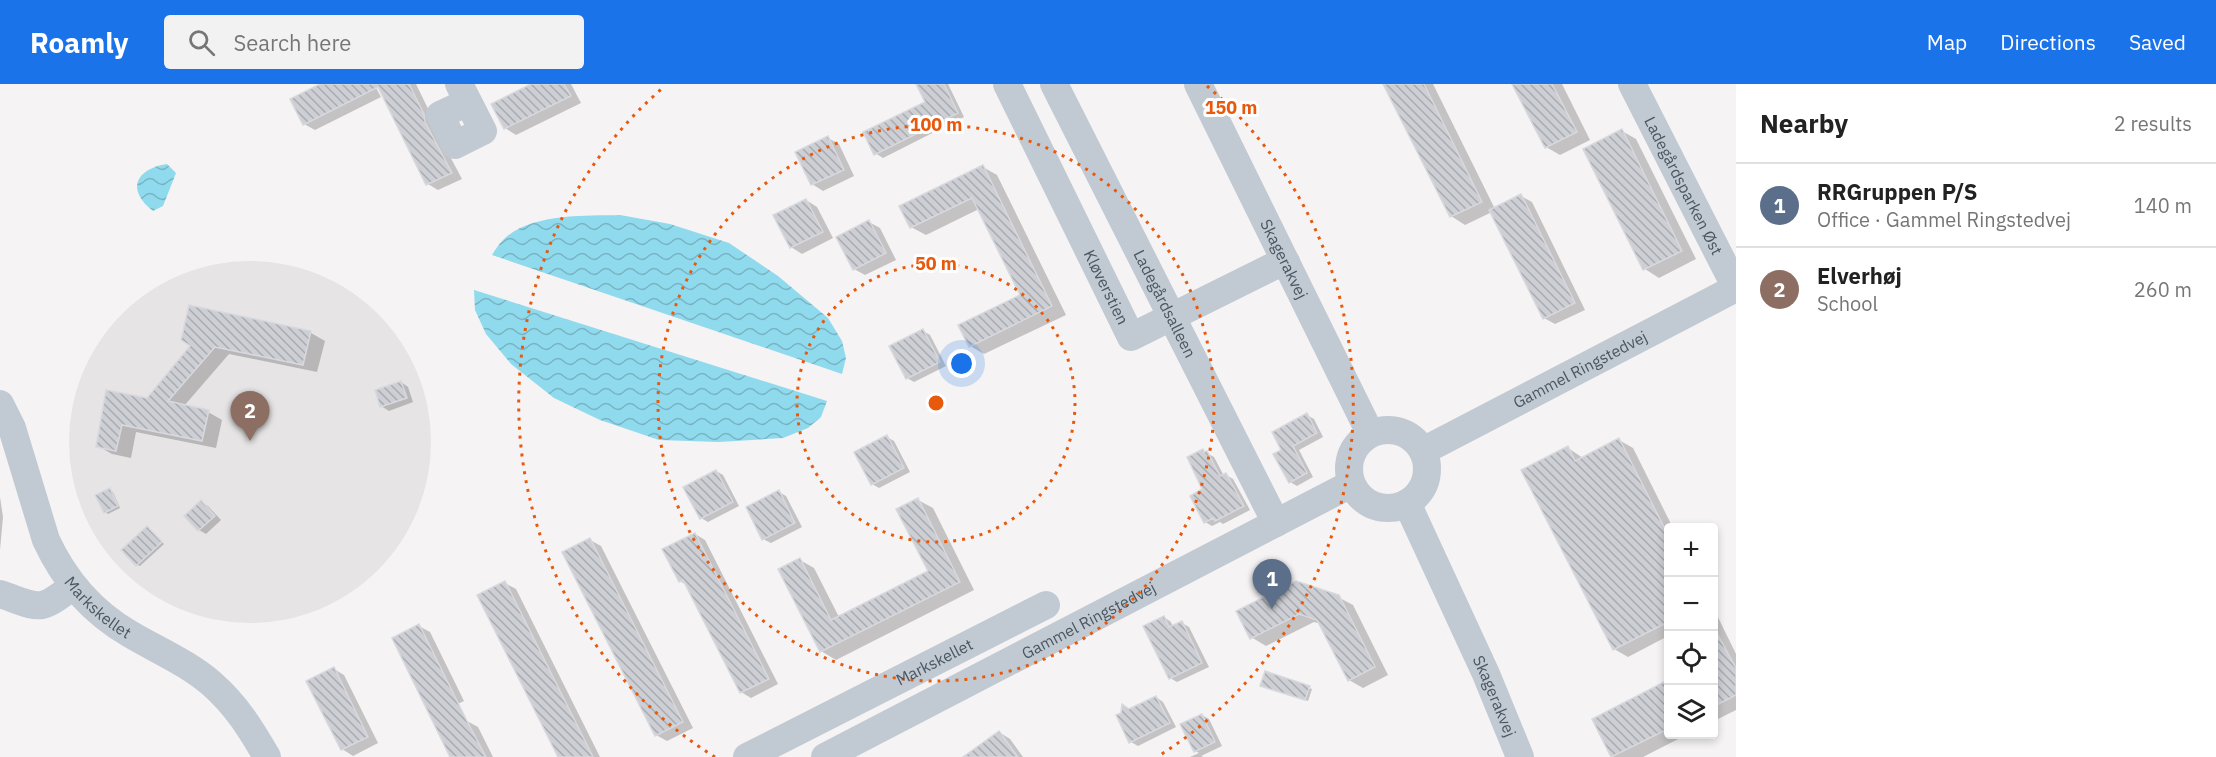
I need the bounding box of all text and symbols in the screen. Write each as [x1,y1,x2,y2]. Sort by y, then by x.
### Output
search box [164,15,584,69]
text: Roamly [30,24,128,61]
icon: search [185,26,218,59]
text: Search here [233,28,351,57]
text: Map [1927,28,1967,56]
text: Directions [2000,28,2096,56]
text: Saved [2129,28,2186,56]
text: 150 m [1205,96,1257,119]
text: Nearby [1760,106,1848,140]
text: 2 results [2114,110,2192,137]
text: 100 m [910,113,962,136]
street label: Ladegårdsparken Øst [1640,113,1727,258]
text: RRGruppen P/S [1817,177,1978,206]
text: 1 [1774,192,1786,219]
text: 140 m [2134,192,2192,219]
text: Office · Gammel Ringstedvej [1817,206,2071,233]
street label: Skagerakvej [1256,216,1312,302]
street label: Kløverstien [1080,246,1133,328]
street label: Ladegårdsalleen [1129,246,1201,361]
text: 50 m [915,252,957,275]
text: Elverhøj [1817,261,1902,290]
text: 2 [1774,276,1786,303]
text: 260 m [2134,276,2192,303]
text: School [1817,290,1878,317]
street label: Gammel Ringstedvej [1510,326,1650,412]
your location [947,349,976,378]
pin: 2 [230,392,270,441]
centre of rings [926,393,946,413]
map controls [1664,523,1718,739]
button: + [1664,523,1718,577]
pin: 1 [1252,560,1292,609]
street label: Markskellet [60,572,135,642]
street label: Gammel Ringstedvej [1018,577,1159,663]
button: − [1664,577,1718,631]
button: locate [1664,631,1718,685]
street label: Markskellet [892,634,976,690]
street label: Skagerakvej [1469,652,1521,740]
button: layers [1664,685,1718,739]

